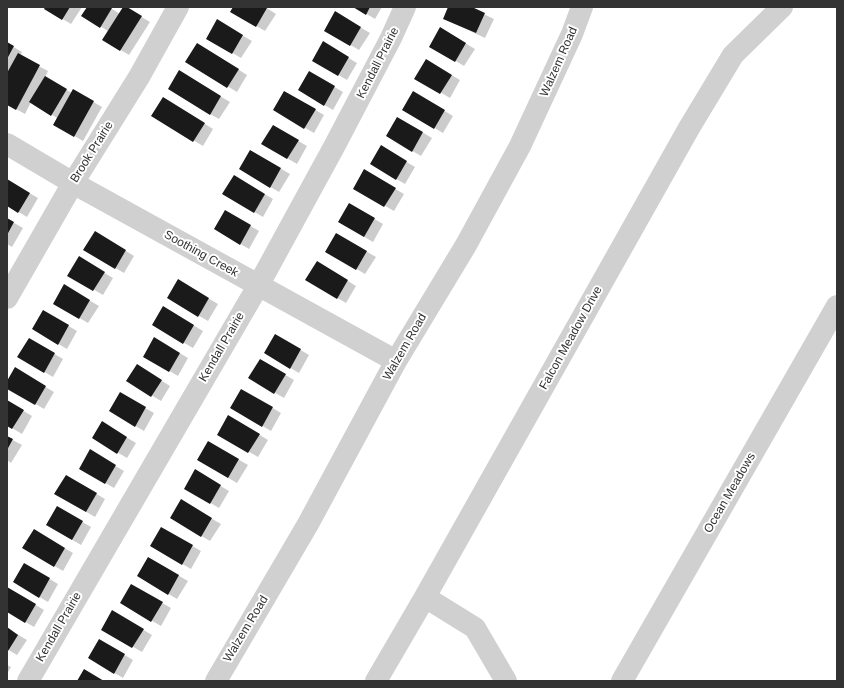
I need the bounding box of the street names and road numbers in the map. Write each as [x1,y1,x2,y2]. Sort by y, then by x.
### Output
street label: Kendall Prairie [354,25,402,101]
street label: Walzem Road [537,25,581,99]
street label: Brook Prairie [68,119,116,185]
street label: Soothing Creek [161,228,241,280]
street label: Falcon Meadow Drive [537,284,605,392]
street label: Kendall Prairie [196,310,248,384]
street label: Walzem Road [380,311,430,383]
street label: Ocean Meadows [701,450,759,536]
street label: Kendall Prairie [33,590,85,664]
street label: Walzem Road [221,593,271,665]

